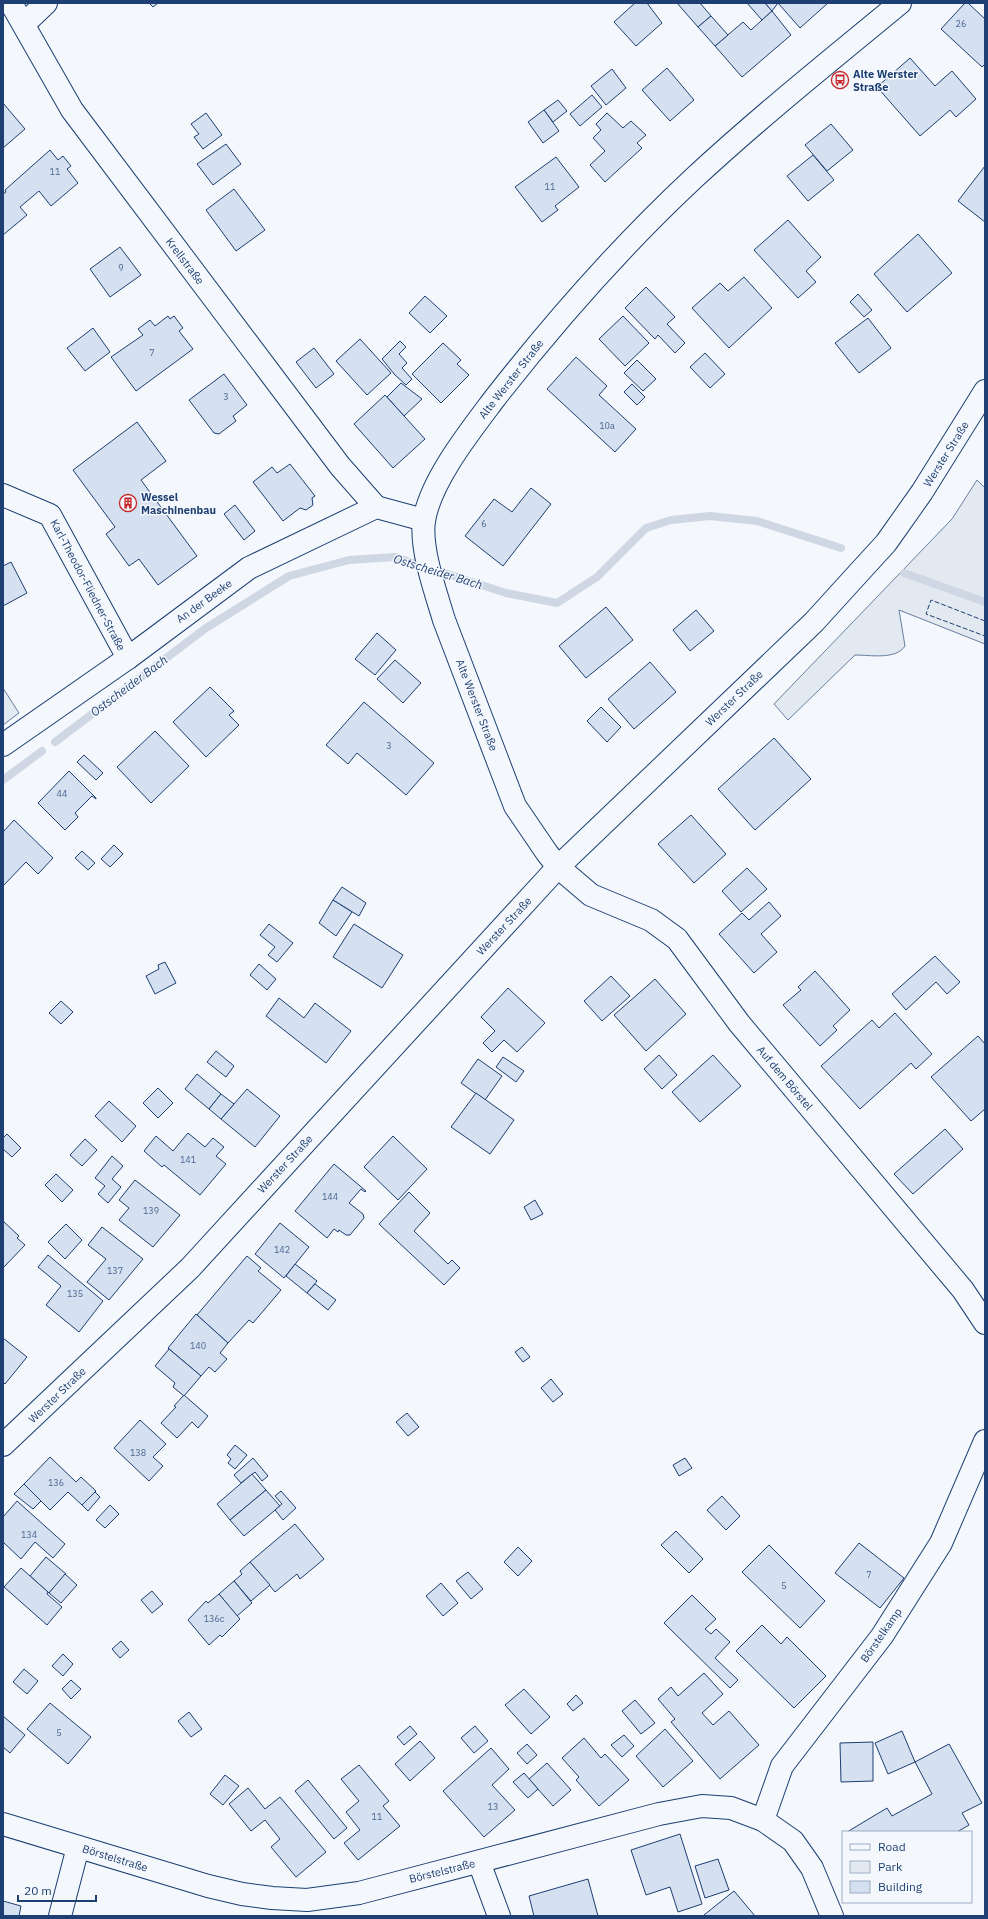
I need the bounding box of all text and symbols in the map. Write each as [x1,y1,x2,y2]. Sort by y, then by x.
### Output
house number: 26 [956,18,966,29]
place label: Alte Werster Straße [853,67,919,94]
bus stop icon: Alte Werster Straße [830,70,850,90]
house number: 11 [50,166,60,177]
house number: 11 [545,181,555,192]
street label: Krellstraße [163,235,207,287]
house number: 9 [118,262,124,273]
street label: Alte Werster Straße [476,336,546,422]
house number: 7 [149,347,155,358]
house number: 3 [223,391,229,402]
street label: Werster Straße [920,419,972,489]
house number: 10a [599,420,615,431]
place label: Wessel Maschinenbau [141,490,216,517]
building icon: Wessel Maschinenbau [118,493,138,513]
street label: Karl-Theodor-Fliedner-Straße [47,517,129,653]
house number: 6 [481,518,487,529]
water label: Ostscheider Bach [392,551,485,592]
street label: An der Beeke [173,576,235,626]
water label: Ostscheider Bach [87,652,170,719]
street label: Alte Werster Straße [453,657,501,753]
street label: Werster Straße [702,667,766,729]
house number: 3 [386,740,392,751]
house number: 44 [57,788,67,799]
street label: Werster Straße [473,894,535,958]
street label: Auf dem Börstel [754,1043,816,1113]
street label: Werster Straße [254,1132,316,1196]
house number: 141 [180,1154,196,1165]
house number: 144 [322,1191,338,1202]
house number: 139 [143,1205,159,1216]
house number: 142 [274,1244,290,1255]
house number: 137 [107,1265,123,1276]
house number: 135 [67,1288,83,1299]
house number: 140 [190,1340,206,1351]
street label: Werster Straße [25,1364,89,1426]
house number: 138 [130,1447,146,1458]
house number: 136 [48,1477,64,1488]
house number: 134 [21,1529,37,1540]
house number: 7 [866,1569,872,1580]
house number: 5 [781,1580,787,1591]
street label: Börstelkamp [857,1605,905,1665]
house number: 136c [204,1613,225,1624]
house number: 5 [56,1727,62,1738]
house number: 13 [488,1801,498,1812]
house number: 11 [372,1811,382,1822]
legend [842,1831,972,1903]
text: Road [878,1839,906,1854]
street label: Börstelstraße [81,1841,149,1875]
street label: Börstelstraße [408,1856,476,1886]
text: Park [878,1859,903,1874]
scale bar [18,1877,96,1903]
text: Building [878,1879,923,1894]
text: 20 m [24,1883,52,1898]

